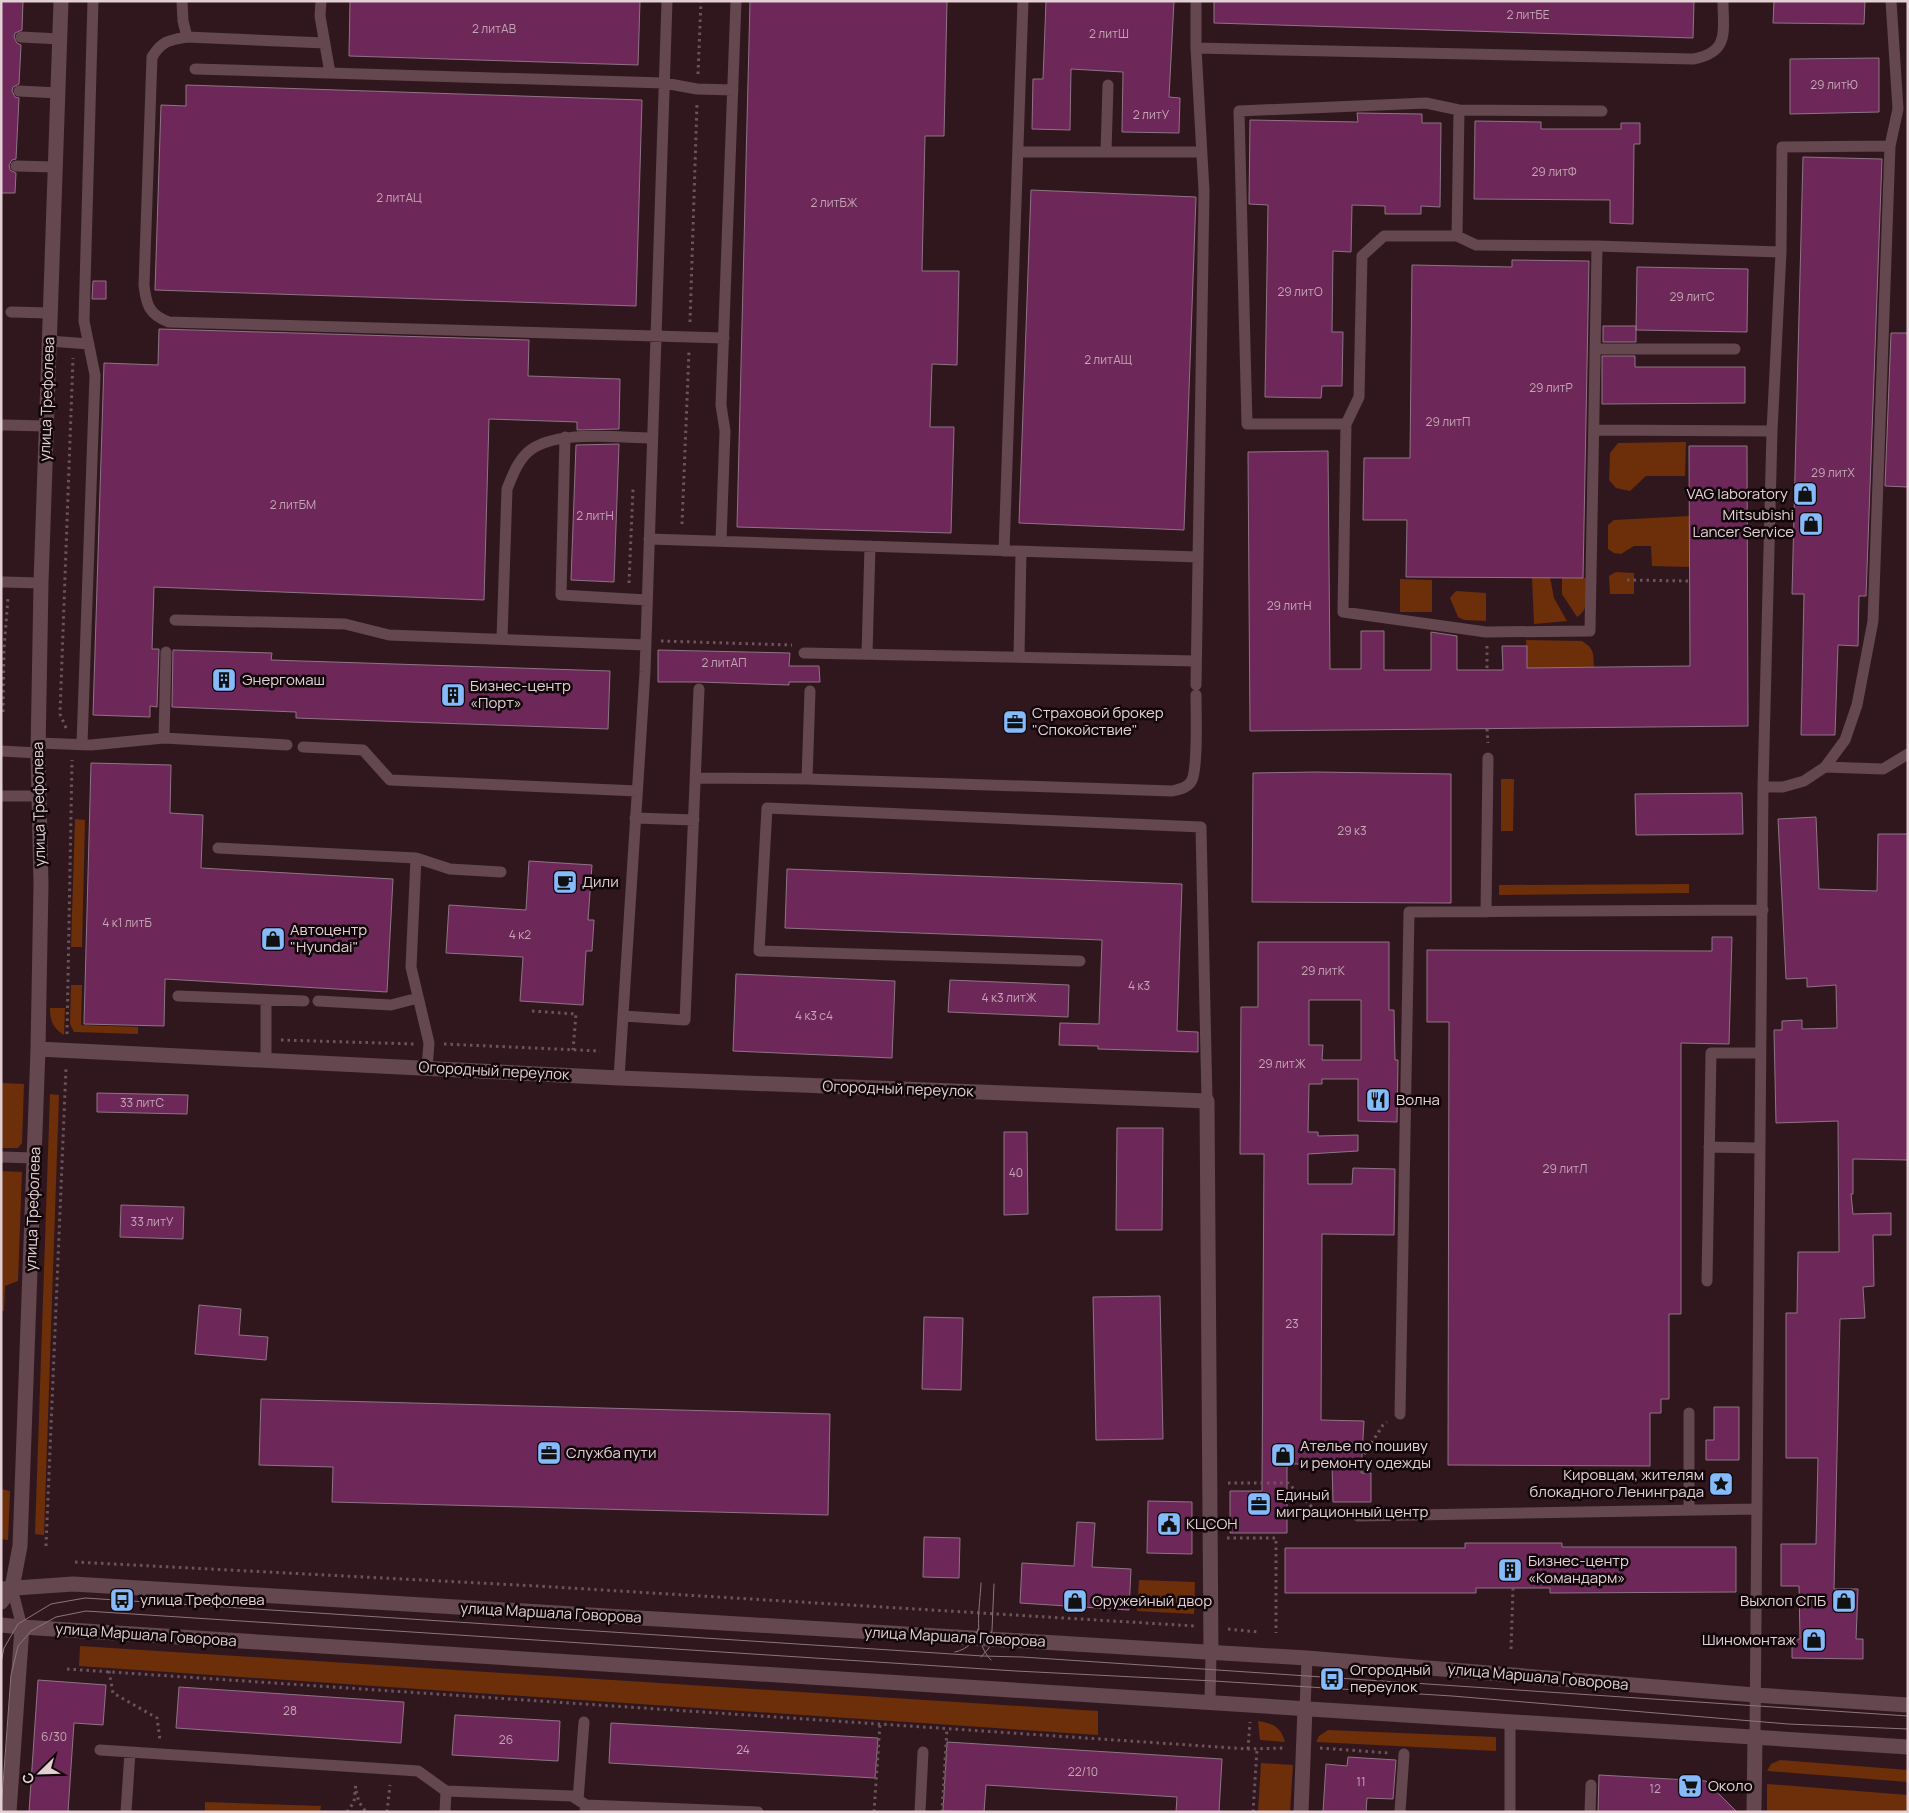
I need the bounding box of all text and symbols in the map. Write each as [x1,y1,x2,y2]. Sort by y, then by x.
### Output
house number: 2 литБЕ [1506,6,1550,23]
house number: 2 литАВ [472,20,516,37]
house number: 2 литШ [1089,25,1129,42]
house number: 29 литЮ [1810,76,1858,93]
house number: 2 литУ [1133,106,1170,123]
house number: 29 литФ [1531,163,1577,180]
house number: 2 литАЦ [376,189,422,206]
house number: 2 литБЖ [811,194,858,211]
house number: 29 литО [1277,283,1323,300]
house number: 29 литC [1669,288,1715,305]
street label: улица Трефолева [34,336,59,462]
house number: 2 литАЩ [1084,351,1132,368]
house number: 29 литР [1529,379,1573,396]
house number: 29 литП [1426,413,1470,430]
house number: 29 литХ [1811,464,1856,481]
shop icon: VAG laboratory [1792,481,1818,507]
place label: VAG laboratory [1686,483,1788,504]
house number: 2 литБМ [270,496,316,513]
place label: Mitsubishi Lancer Service [1693,504,1794,542]
house number: 2 литН [576,507,614,524]
shop icon: Mitsubishi Lancer Service [1798,511,1824,537]
house number: 29 литН [1267,597,1311,614]
house number: 2 литАП [702,654,746,671]
building icon: Энергомаш [211,667,237,693]
place label: Энергомаш [242,669,325,690]
place label: Бизнес-центр «Порт» [470,675,571,713]
building icon: Бизнес-центр «Порт» [440,682,466,708]
place label: Страховой брокер "Спокойствие" [1032,702,1164,740]
office icon: Страховой брокер "Спокойствие" [1002,709,1028,735]
street label: улица Трефолева [27,741,50,867]
house number: 29 к3 [1337,822,1367,839]
cafe icon: Дили [552,869,578,895]
place label: Дили [582,871,619,892]
house number: 4 к1 литБ [102,914,152,931]
place label: Автоцентр "Hyundai" [290,919,367,957]
shop icon: Автоцентр "Hyundai" [260,926,286,952]
house number: 4 к2 [509,926,531,943]
house number: 29 литК [1301,962,1346,979]
house number: 4 к3 [1128,977,1150,994]
house number: 4 к3 литЖ [982,989,1037,1006]
house number: 4 к3 с4 [795,1007,833,1024]
house number: 29 литЖ [1258,1055,1306,1072]
street label: Огородный переулок [418,1056,571,1085]
street label: Огородный переулок [822,1075,974,1102]
restaurant icon: Волна [1365,1087,1391,1113]
place label: Волна [1396,1089,1440,1110]
house number: 33 литС [120,1094,164,1111]
street label: улица Трефолева [20,1146,45,1272]
house number: 29 литЛ [1543,1160,1587,1177]
house number: 40 [1009,1164,1023,1181]
house number: 33 литУ [131,1213,174,1230]
house number: 23 [1285,1315,1299,1332]
place label: Ателье по пошиву и ремонту одежды [1300,1435,1431,1473]
office icon: Служба пути [536,1440,562,1466]
place label: Служба пути [566,1442,656,1463]
shop icon: Ателье по пошиву и ремонту одежды [1270,1442,1296,1468]
place label: Кировцам, жителям блокадного Ленинграда [1530,1464,1704,1502]
place icon: Кировцам, жителям блокадного Ленинграда [1708,1471,1734,1497]
place label: Единый миграционный центр [1276,1484,1429,1522]
office icon: Единый миграционный центр [1246,1491,1272,1517]
public building icon: КЦСОН [1156,1511,1182,1537]
place label: КЦСОН [1186,1513,1238,1534]
place label: Бизнес-центр «Командарм» [1528,1550,1629,1588]
building icon: Бизнес-центр «Командарм» [1497,1557,1523,1583]
bus stop icon: улица Трефолева [109,1587,135,1613]
shop icon: Оружейный двор [1062,1588,1088,1614]
shop icon: Выхлоп СПБ [1831,1588,1857,1614]
place label: улица Трефолева [140,1589,265,1610]
place label: Оружейный двор [1092,1590,1212,1611]
place label: Выхлоп СПБ [1740,1590,1826,1611]
street label: улица Маршала Говорова [460,1597,642,1628]
street label: улица Маршала Говорова [55,1618,237,1651]
street label: улица Маршала Говорова [864,1621,1046,1652]
shop icon: Шиномонтаж [1801,1627,1827,1653]
place label: Шиномонтаж [1702,1629,1797,1650]
street label: улица Маршала Говорова [1447,1658,1629,1695]
place label: Огородный переулок [1350,1659,1431,1697]
bus stop icon: Огородный переулок [1319,1666,1345,1692]
house number: 28 [283,1702,297,1719]
house number: 6/30 [41,1728,67,1745]
house number: 26 [499,1731,513,1748]
house number: 24 [736,1741,750,1758]
north arrow [15,1748,65,1798]
house number: 22/10 [1068,1763,1098,1780]
text: С [17,1770,38,1787]
house number: 11 [1356,1773,1366,1790]
supermarket icon: Около [1677,1773,1703,1799]
place label: Около [1708,1775,1753,1796]
house number: 12 [1649,1780,1661,1797]

